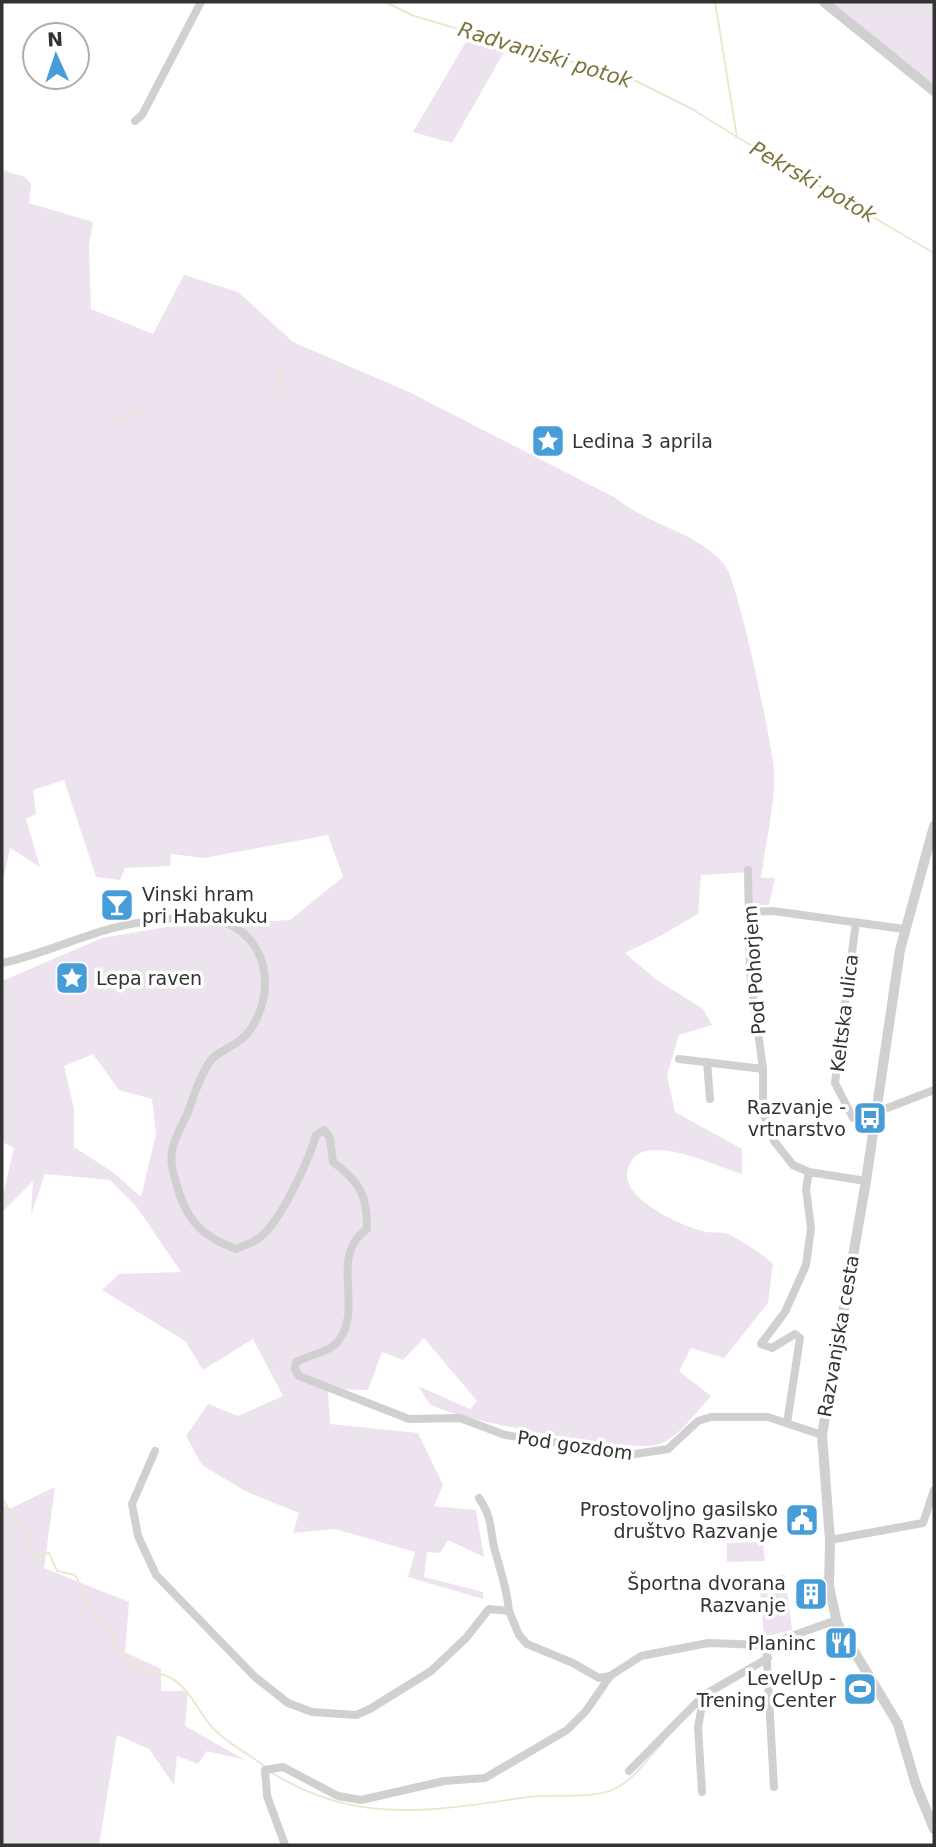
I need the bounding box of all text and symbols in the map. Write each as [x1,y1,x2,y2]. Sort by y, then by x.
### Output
water label: Radvanjski potok [455,17,636,93]
north arrow [21,21,91,91]
text: N [47,28,64,50]
water label: Pekrski potok [746,136,881,228]
place icon: Ledina 3 aprila [529,422,567,460]
place label: Ledina 3 aprila [572,430,713,452]
place label: Vinski hram pri Habakuku [142,883,268,927]
bar icon: Vinski hram pri Habakuku [98,886,136,924]
street label: Pod Pohorjem [738,904,770,1036]
street label: Keltska ulica [826,953,862,1073]
place icon: Lepa raven [53,959,91,997]
place label: Lepa raven [96,967,202,989]
place label: Razvanje - vrtnarstvo [747,1096,846,1140]
bus stop icon: Razvanje - vrtnarstvo [851,1099,889,1137]
street label: Razvanjska cesta [813,1253,863,1419]
street label: Pod gozdom [516,1426,634,1464]
place label: Prostovoljno gasilsko društvo Razvanje [580,1498,778,1542]
public building icon: Prostovoljno gasilsko društvo Razvanje [783,1501,821,1539]
place label: Športna dvorana Razvanje [627,1571,786,1616]
building icon: Športna dvorana Razvanje [792,1575,830,1613]
restaurant icon: Planinc [822,1624,860,1662]
place label: Planinc [748,1632,816,1654]
place label: LevelUp - Trening Center [696,1667,836,1711]
sports icon: LevelUp - Trening Center [841,1670,879,1708]

